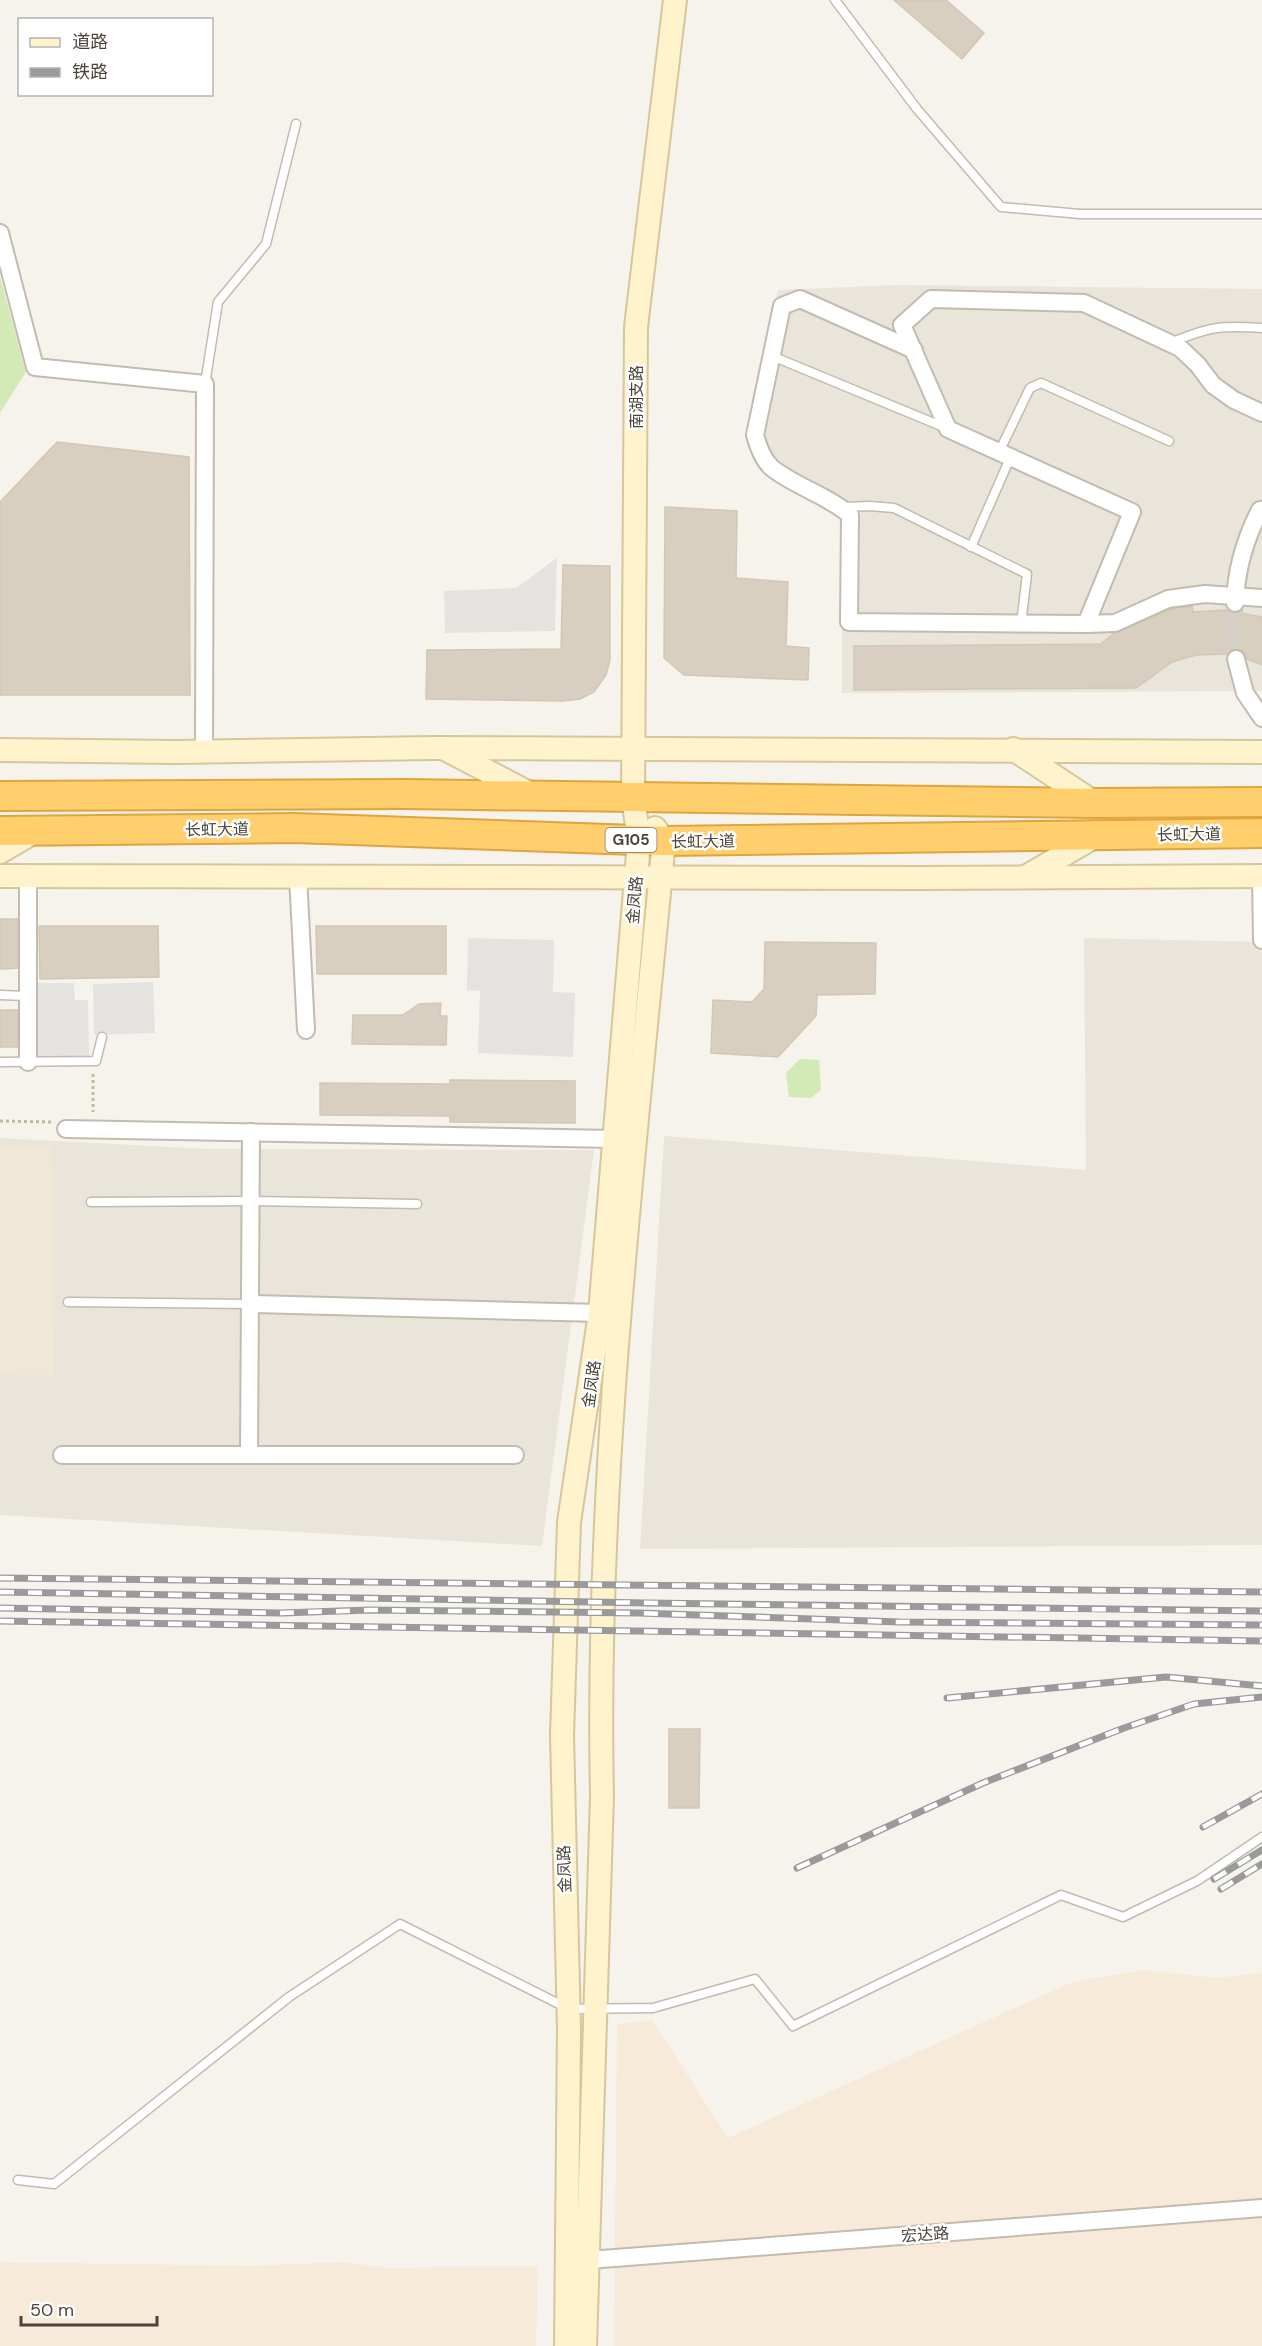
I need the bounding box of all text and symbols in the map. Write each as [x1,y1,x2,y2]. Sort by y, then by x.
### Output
legend [18,18,213,96]
text: 道路 [72,30,108,54]
text: 铁路 [72,60,108,84]
street label: 南湖支路 [626,365,647,429]
street label: 长虹大道 [185,818,249,841]
street label: 长虹大道 [1157,823,1221,846]
road number: G105 [606,828,656,852]
street label: 长虹大道 [671,830,735,853]
street label: 金凤路 [622,875,647,925]
street label: 金凤路 [578,1359,605,1409]
street label: 金凤路 [553,1845,576,1893]
street label: 宏达路 [900,2222,950,2247]
scale bar [21,2289,158,2327]
text: 50 m [30,2298,74,2322]

